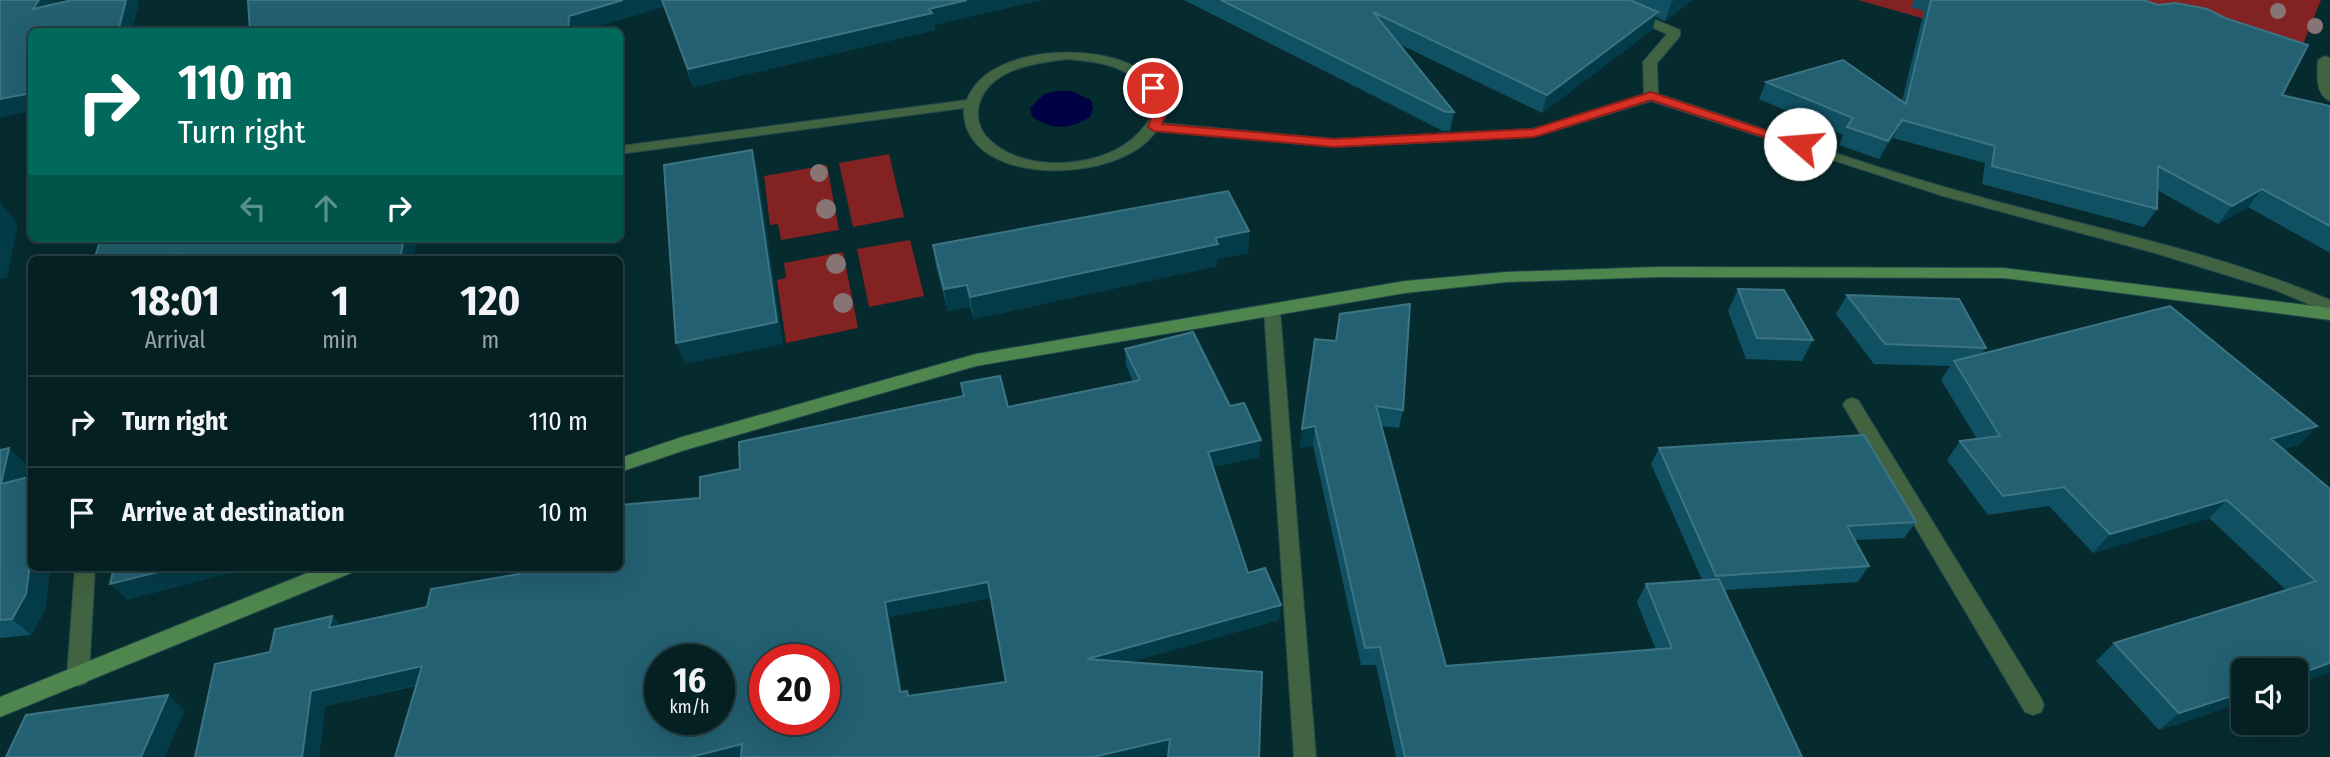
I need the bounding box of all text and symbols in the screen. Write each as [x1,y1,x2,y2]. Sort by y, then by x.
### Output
text: 110 m [178,53,293,112]
icon: right [63,56,154,147]
pin [1123,58,1183,118]
icon: arrive [1134,69,1172,107]
position arrow [1763,107,1837,181]
text: Turn right [178,113,305,151]
icon: left [234,189,272,227]
icon: ahead [307,189,345,227]
icon: right [380,189,418,227]
text: 18:01 [130,276,220,326]
text: 1 [331,276,349,326]
text: 120 [460,276,521,326]
text: Arrival [145,326,206,354]
text: min [322,326,358,354]
text: m [482,326,499,354]
icon: right [63,403,101,441]
text: Turn right [122,406,228,437]
text: 110 m [528,406,588,437]
icon: arrive [63,494,101,532]
text: Arrive at destination [122,497,345,528]
text: 10 m [538,497,588,528]
speed limit sign: 20 [749,644,840,735]
map controls [2231,658,2308,735]
button: sound [2231,658,2308,735]
text: 16 [673,659,706,701]
text: km/h [669,696,710,718]

